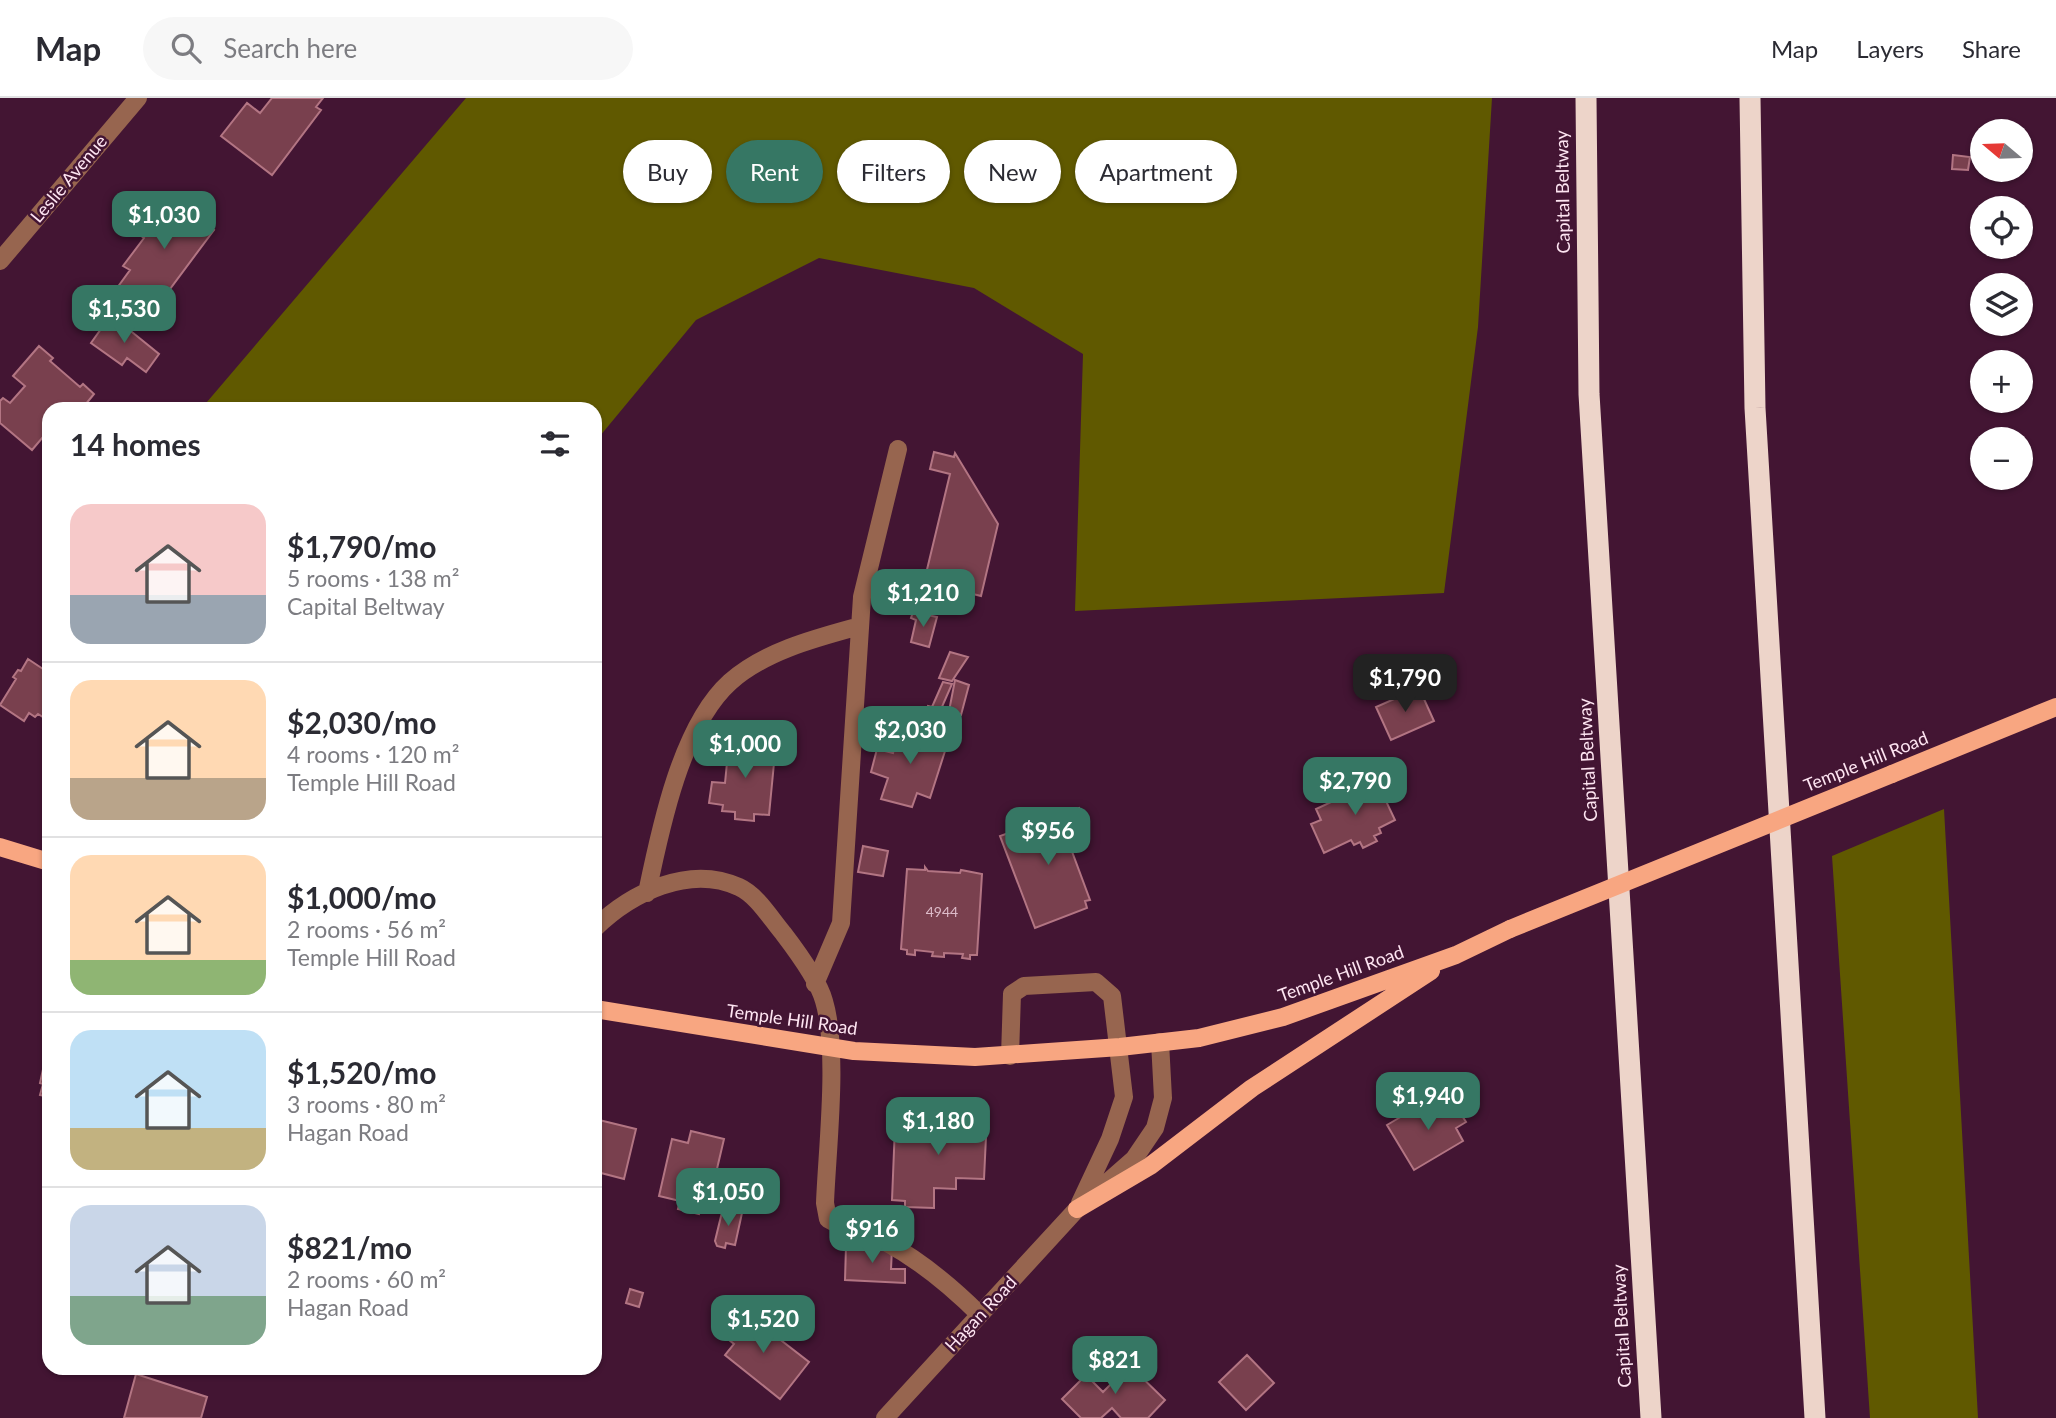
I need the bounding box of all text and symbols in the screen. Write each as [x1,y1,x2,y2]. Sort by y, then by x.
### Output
search box [143,17,633,80]
text: Map [35,28,101,68]
icon: search [167,29,205,67]
text: Search here [223,32,357,64]
text: Map [1771,34,1818,63]
text: Layers [1856,34,1924,63]
text: Share [1962,34,2021,63]
north arrow [1970,119,2034,182]
map controls [1970,119,2033,490]
street label: Capital Beltway [1550,129,1574,254]
street label: Leslie Avenue [25,130,111,227]
chip: Buy [623,140,712,203]
chip: Rent [726,140,823,203]
chip: Filters [837,140,950,203]
chip: New [964,140,1061,203]
chip: Apartment [1075,140,1237,203]
pin: $1,030 [107,192,221,251]
button: locate [1970,196,2033,259]
text: $1,030 [128,200,200,228]
button: layers [1970,273,2033,336]
pin: $1,530 [67,286,181,345]
text: $1,530 [88,294,160,322]
button: + [1970,350,2033,413]
icon: filters [536,425,574,463]
text: 14 homes [70,426,201,462]
button: − [1970,427,2033,490]
text: $1,790/mo [287,528,436,564]
icon: home [126,532,210,616]
text: 5 rooms · 138 m² [287,564,459,592]
pin: $1,210 [866,570,980,629]
text: $1,210 [887,578,959,606]
text: Capital Beltway [287,592,445,620]
pin: $1,790 [1348,654,1462,714]
text: $1,790 [1369,663,1441,691]
street label: Capital Beltway [1573,697,1601,822]
text: $2,030/mo [287,704,436,740]
pin: $2,030 [853,706,967,766]
icon: home [126,708,210,792]
text: $2,030 [874,715,946,743]
pin: $1,000 [688,720,802,780]
street label: Temple Hill Road [1800,726,1931,796]
text: $1,000 [709,729,781,757]
text: 4 rooms · 120 m² [287,740,459,768]
pin: $2,790 [1298,758,1412,817]
text: $2,790 [1319,766,1391,794]
text: Temple Hill Road [287,768,456,796]
pin: $956 [1007,808,1089,867]
text: $956 [1021,816,1075,844]
text: $1,000/mo [287,879,436,915]
icon: home [126,883,210,967]
house number: 4944 [926,903,958,920]
text: 2 rooms · 56 m² [287,915,446,943]
street label: Temple Hill Road [1275,940,1407,1006]
text: Temple Hill Road [287,943,456,971]
street label: Temple Hill Road [725,999,859,1039]
text: $1,520/mo [287,1054,436,1090]
icon: home [126,1058,210,1142]
pin: $1,940 [1371,1072,1485,1132]
text: $1,940 [1392,1081,1464,1109]
text: 3 rooms · 80 m² [287,1090,446,1118]
pin: $1,180 [881,1098,995,1157]
text: $1,180 [902,1106,974,1134]
text: Hagan Road [287,1118,409,1146]
pin: $1,050 [671,1168,785,1228]
text: $1,050 [692,1177,764,1205]
pin: $916 [831,1206,913,1265]
text: $916 [845,1214,899,1242]
text: $821/mo [287,1229,412,1265]
icon: home [126,1233,210,1317]
street label: Capital Beltway [1607,1263,1635,1388]
text: 2 rooms · 60 m² [287,1265,446,1293]
street label: Hagan Road [940,1271,1021,1356]
text: Hagan Road [287,1293,409,1321]
pin: $1,520 [706,1296,820,1355]
text: $1,520 [727,1304,799,1332]
pin: $821 [1074,1336,1156,1396]
text: $821 [1088,1345,1142,1373]

